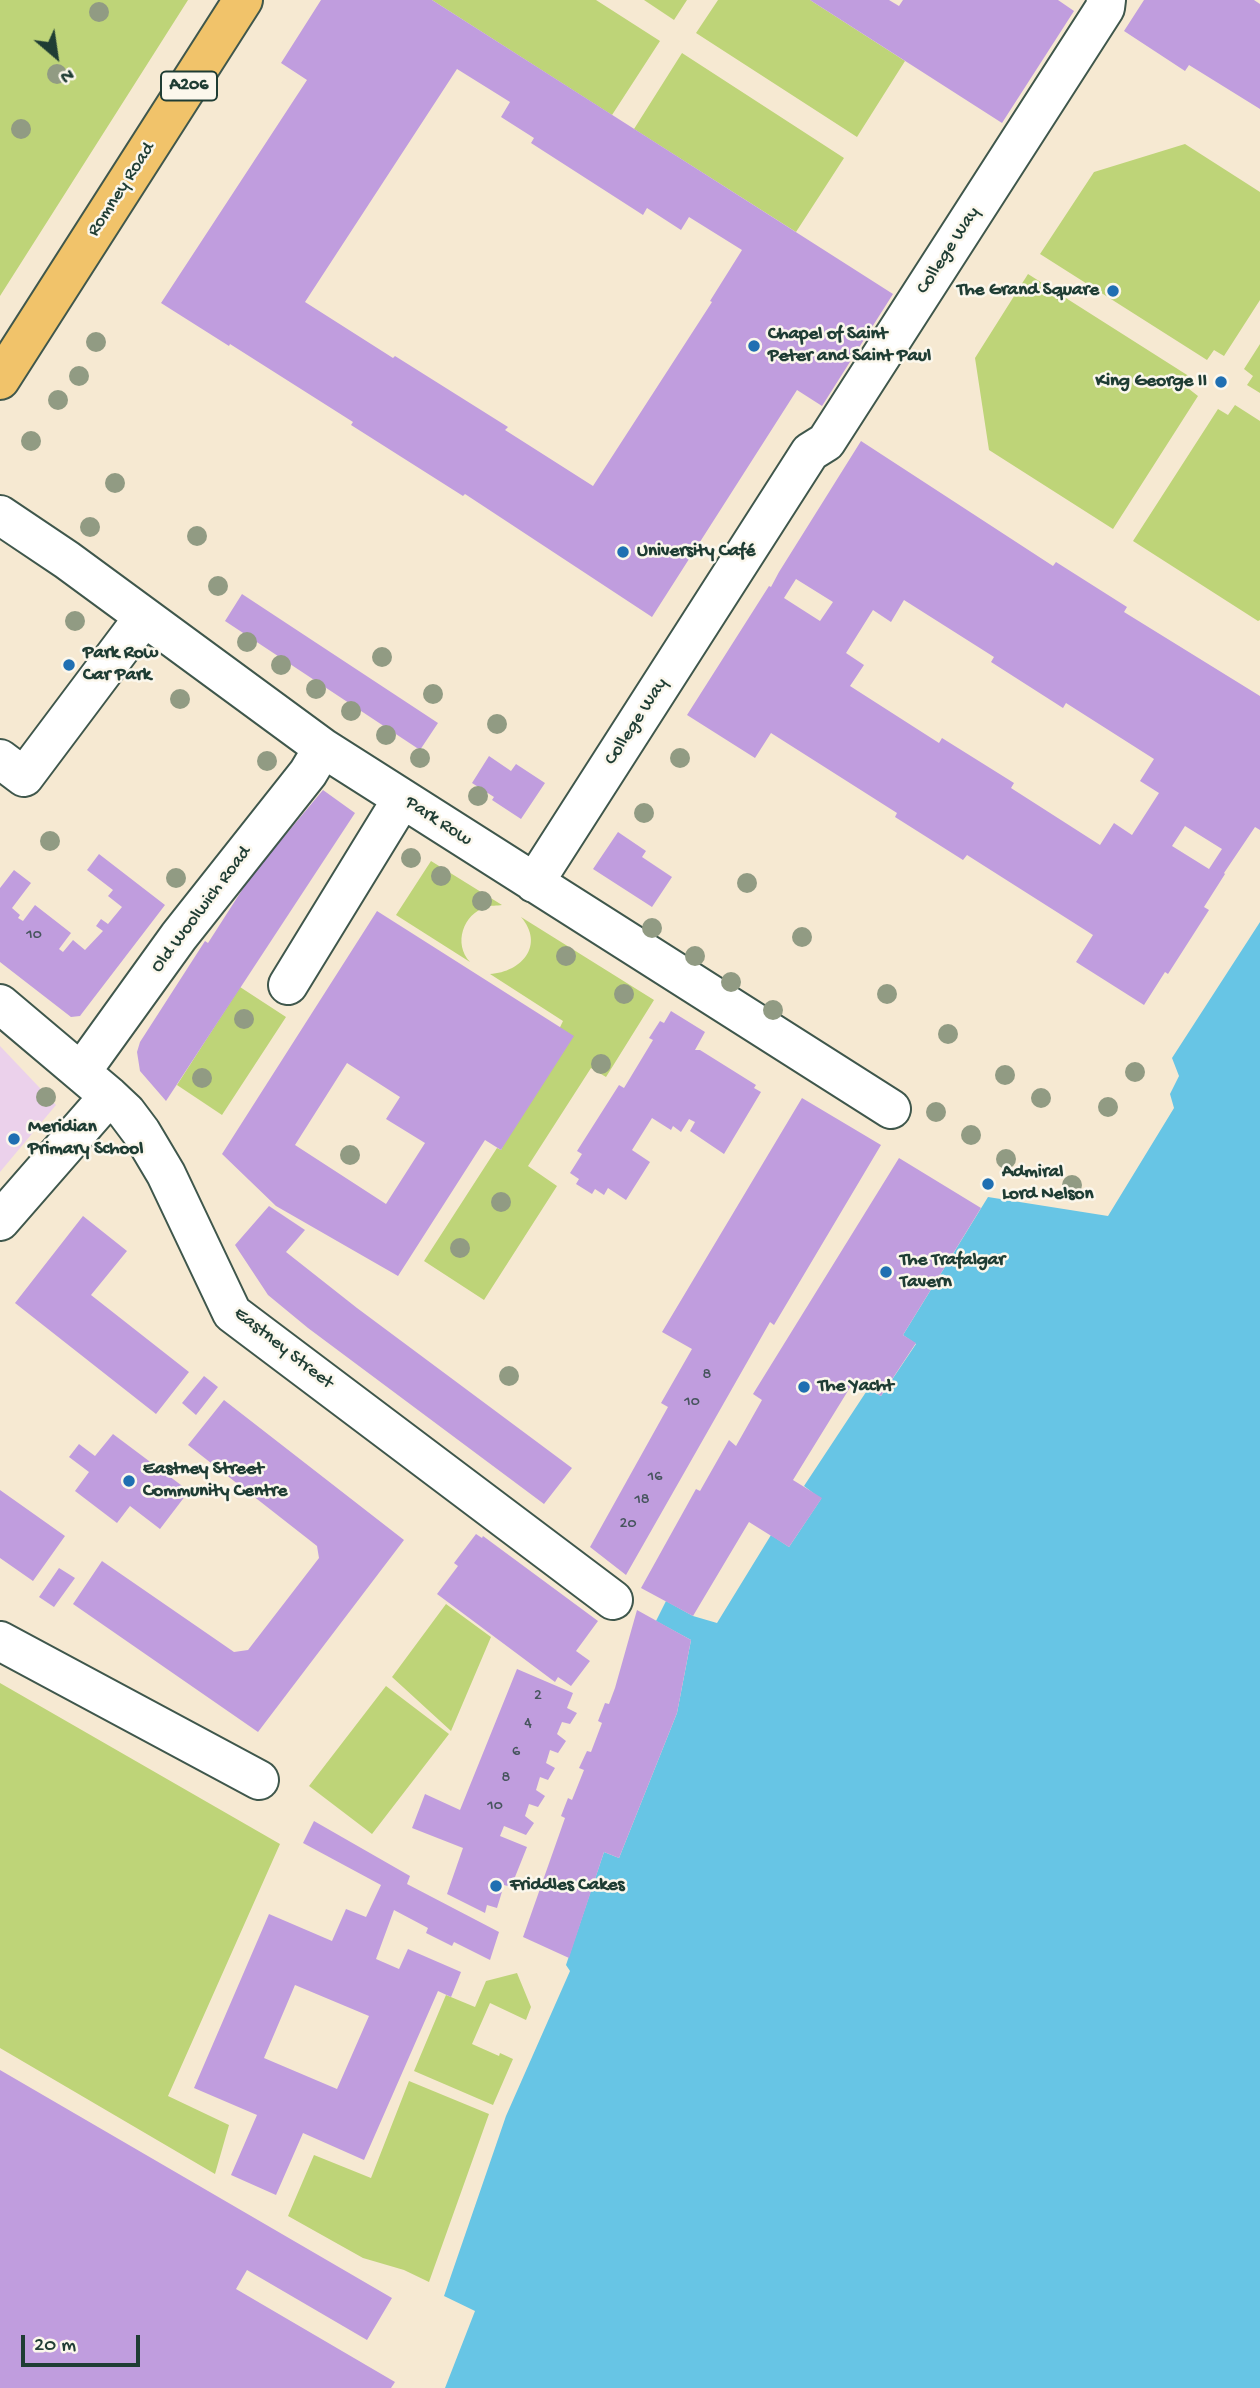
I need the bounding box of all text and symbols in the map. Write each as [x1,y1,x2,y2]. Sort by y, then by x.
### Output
north arrow [21,21,91,91]
text: N [55,62,77,88]
road number: A206 [161,72,217,100]
street label: Romney Road [83,139,161,241]
street label: College Way [912,203,986,299]
place label: The Grand Square [957,280,1099,302]
marker: The Grand Square [1105,283,1121,299]
place label: Chapel of Saint Peter and Saint Paul [768,324,931,368]
marker: Chapel of Saint Peter and Saint Paul [746,338,762,354]
place label: King George II [1095,371,1207,393]
marker: King George II [1213,374,1229,390]
place label: University Café [637,541,755,563]
marker: University Café [615,544,631,560]
place label: Park Row Car Park [83,643,158,687]
marker: Park Row Car Park [61,657,77,673]
street label: College Way [600,674,674,770]
street label: Park Row [400,792,476,852]
street label: Old Woolwich Road [147,842,257,978]
house number: 10 [26,926,42,946]
place label: Meridian Primary School [28,1117,143,1161]
marker: Meridian Primary School [6,1131,22,1147]
place label: Admiral Lord Nelson [1002,1162,1093,1206]
marker: Admiral Lord Nelson [980,1176,996,1192]
place label: The Trafalgar Tavern [900,1250,1005,1294]
marker: The Trafalgar Tavern [878,1264,894,1280]
street label: Eastney Street [229,1303,337,1395]
house number: 8 [703,1366,711,1386]
place label: The Yacht [818,1376,894,1398]
marker: The Yacht [796,1379,812,1395]
house number: 10 [684,1393,700,1413]
place label: Eastney Street Community Centre [143,1459,287,1503]
house number: 16 [648,1468,662,1488]
marker: Eastney Street Community Centre [121,1473,137,1489]
house number: 18 [634,1491,650,1511]
house number: 20 [620,1515,636,1535]
house number: 2 [534,1687,542,1707]
house number: 4 [524,1715,532,1735]
house number: 6 [512,1743,520,1763]
house number: 8 [502,1769,510,1789]
house number: 10 [487,1797,503,1817]
place label: Friddles Cakes [510,1875,624,1897]
marker: Friddles Cakes [488,1878,504,1894]
scale bar [24,2322,144,2366]
text: 20 m [34,2334,76,2359]

